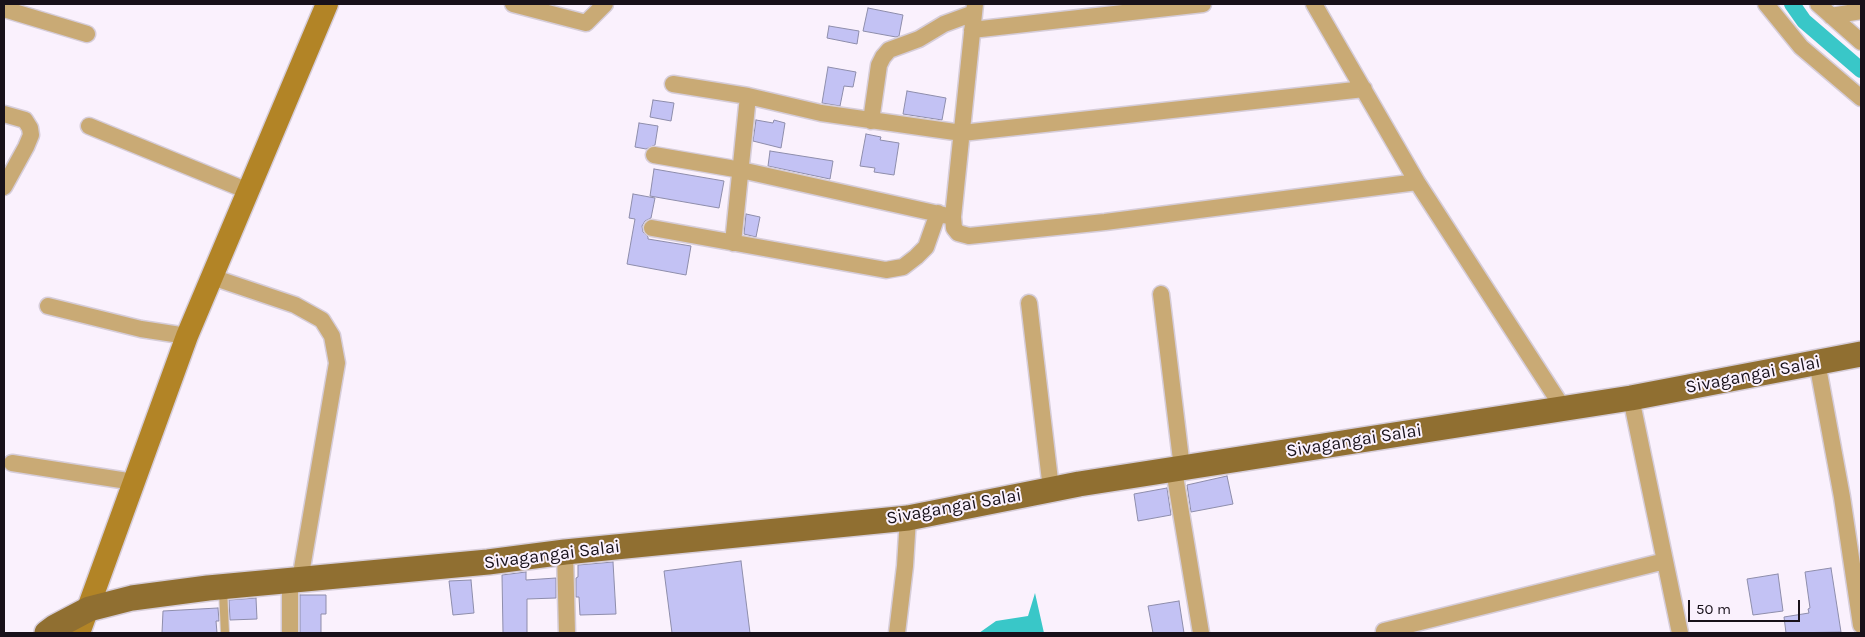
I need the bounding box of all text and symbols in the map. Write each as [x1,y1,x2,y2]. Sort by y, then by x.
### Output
street label: Sivagangai Salai [1684,351,1822,399]
street label: Sivagangai Salai [1285,420,1423,462]
street label: Sivagangai Salai [885,484,1023,530]
street label: Sivagangai Salai [483,536,621,574]
scale bar [1690,590,1802,622]
text: 50 m [1696,600,1731,618]

